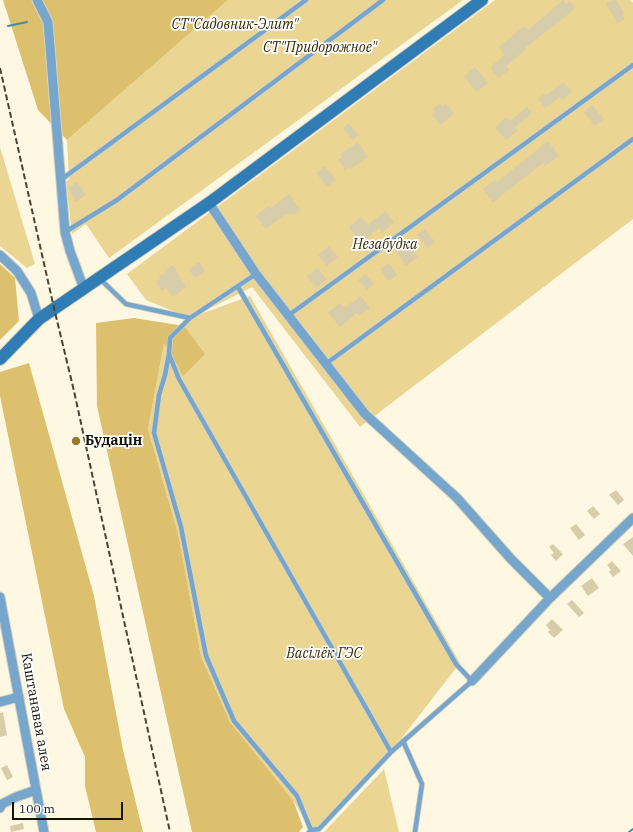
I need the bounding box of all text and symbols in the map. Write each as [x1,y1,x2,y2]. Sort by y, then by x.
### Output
park label: СТ"Садовник-Элит" [172,17,298,33]
park label: СТ"Придорожное" [263,40,377,56]
park label: Незабудка [352,237,418,253]
place label: Будацін [85,433,142,449]
marker: Будацін [70,435,82,447]
park label: Васілёк ГЭС [286,646,362,662]
street label: Каштанавая алея [17,651,55,773]
scale bar [14,794,125,820]
text: 100 m [19,801,55,816]

